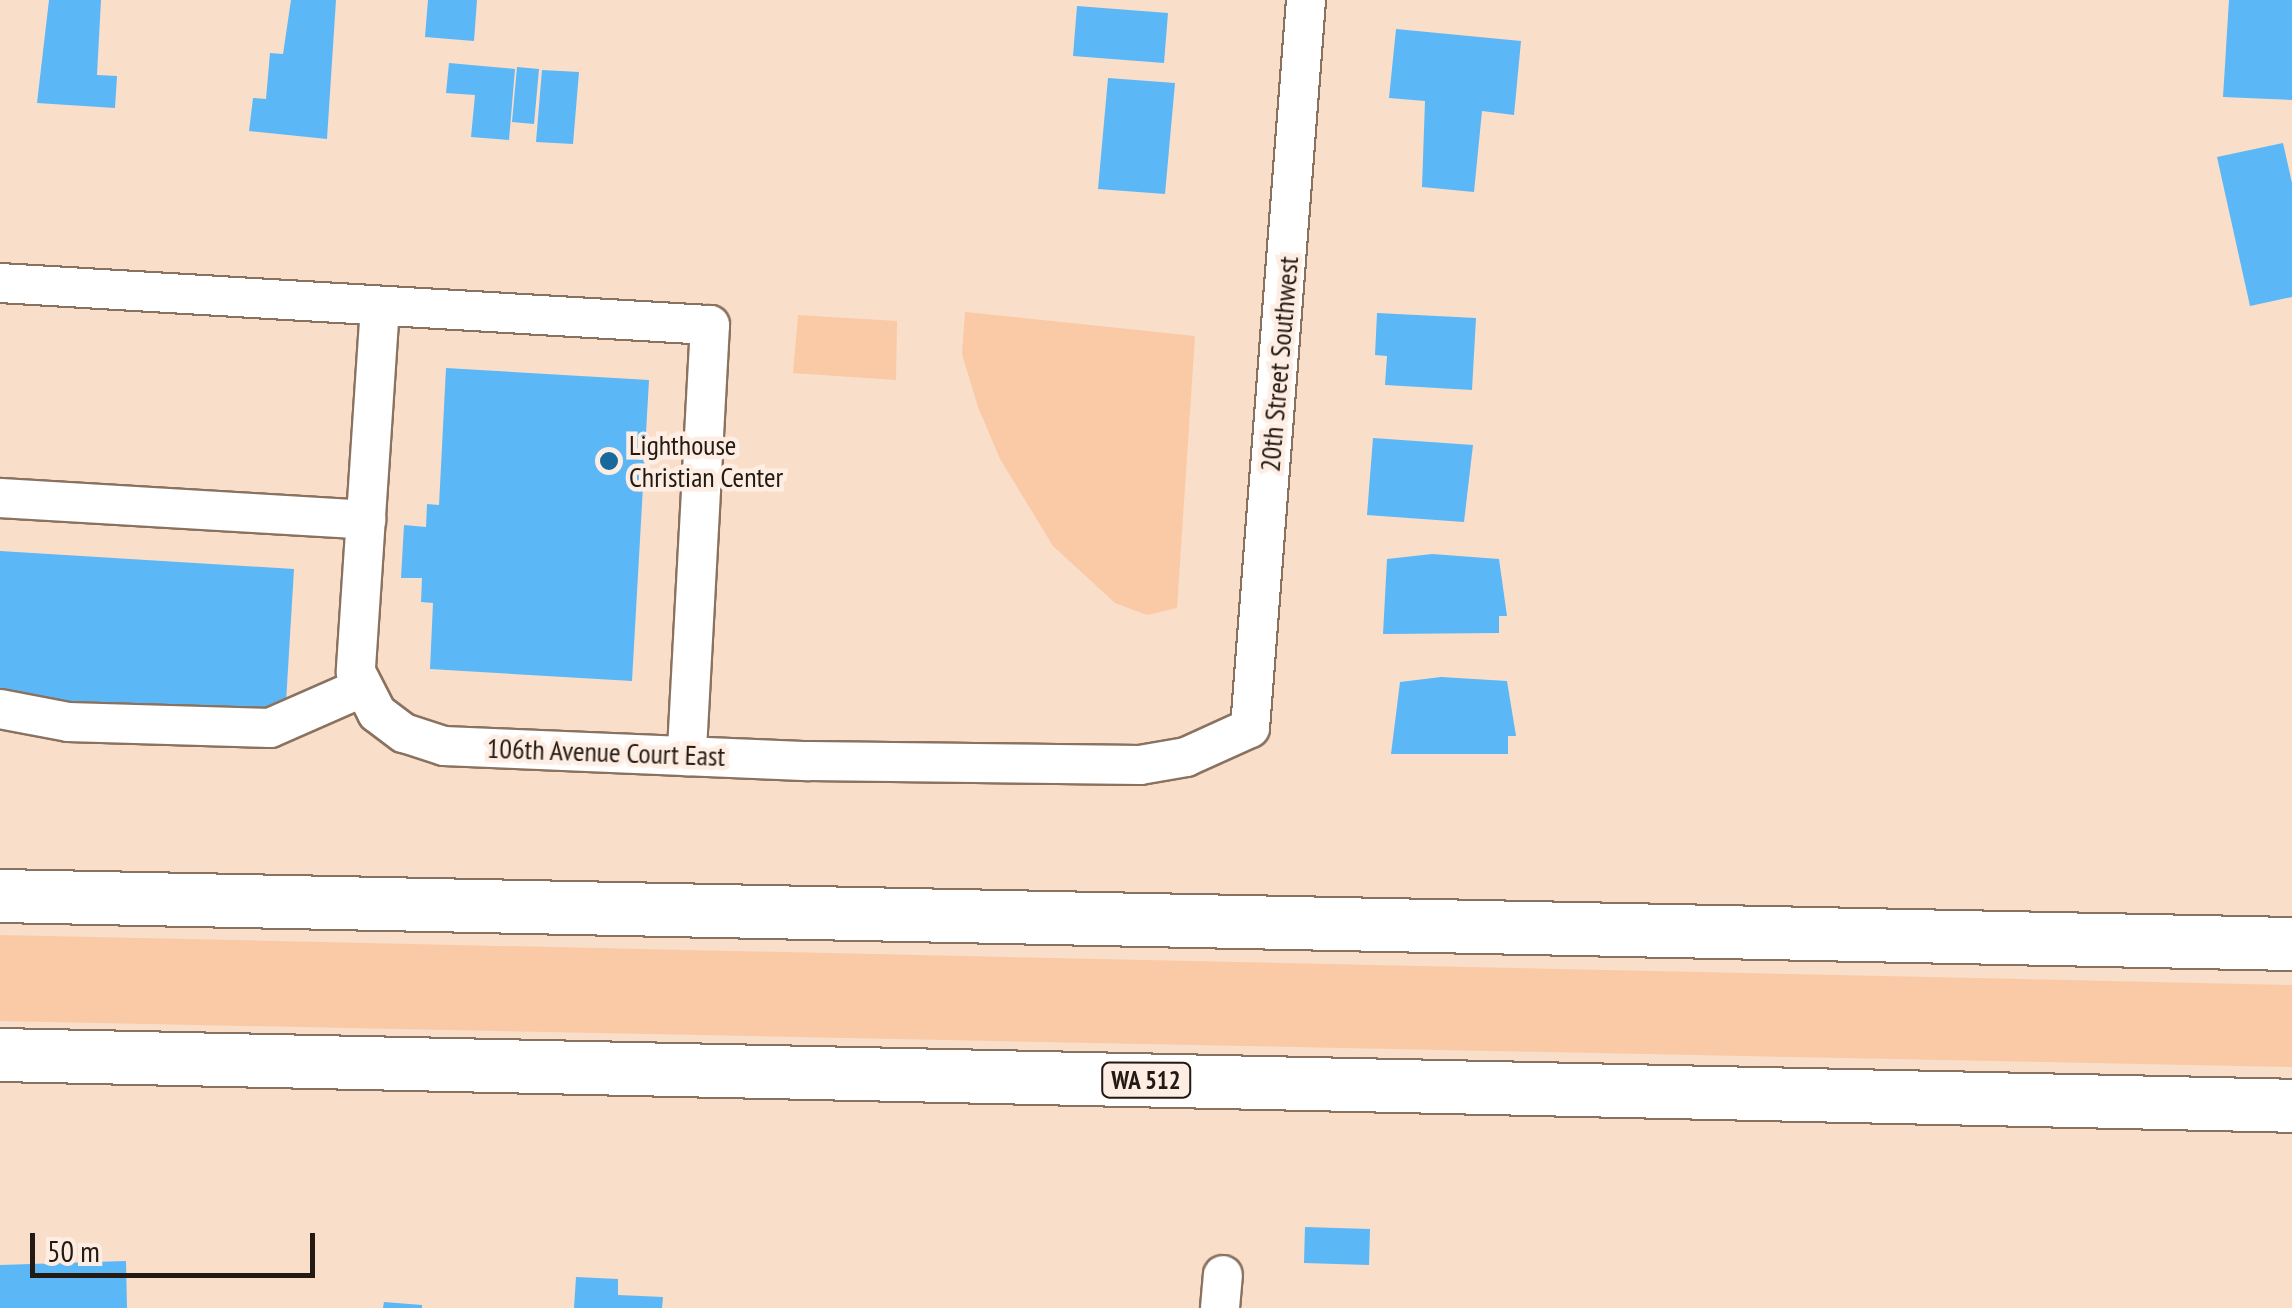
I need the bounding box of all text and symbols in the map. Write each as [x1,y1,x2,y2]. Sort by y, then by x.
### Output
street label: 20th Street Southwest [1253,255,1305,473]
place label: Lighthouse Christian Center [629,428,783,494]
marker: Lighthouse Christian Center [598,450,620,472]
street label: 106th Avenue Court East [486,731,726,773]
road number: WA 512 [1098,1060,1194,1100]
scale bar [35,1213,320,1275]
text: 50 m [47,1231,100,1270]

